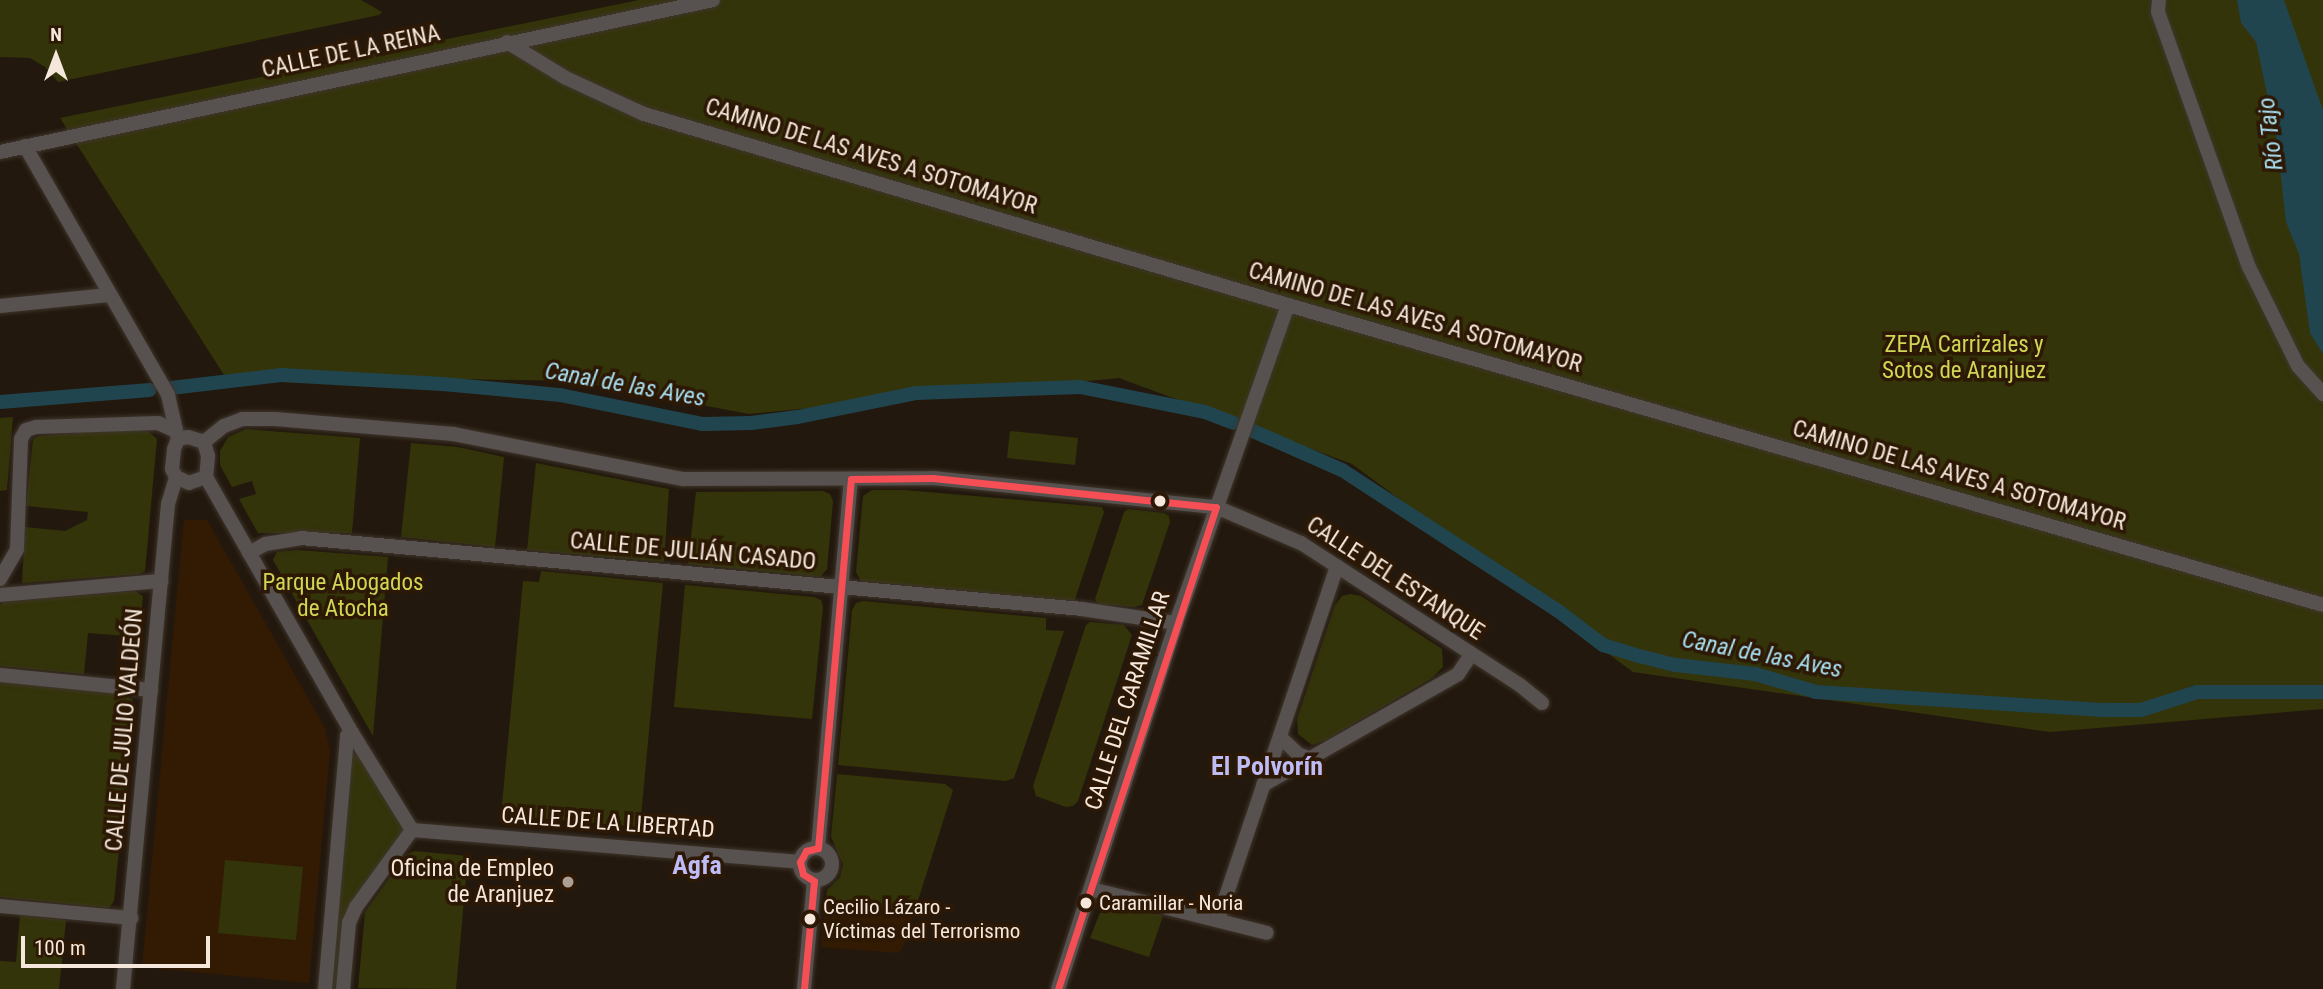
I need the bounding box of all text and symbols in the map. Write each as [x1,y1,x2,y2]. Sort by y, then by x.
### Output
street label: CALLE DE LA REINA [259,20,443,84]
north arrow [21,21,91,91]
text: N [50,23,62,46]
street label: CAMINO DE LAS AVES A SOTOMAYOR [702,93,1040,221]
water label: Río Tajo [2252,96,2290,172]
street label: CAMINO DE LAS AVES A SOTOMAYOR [1245,257,1585,379]
park label: ZEPA Carrizales y Sotos de Aranjuez [1882,331,2046,385]
water label: Canal de las Aves [543,357,707,413]
street label: CAMINO DE LAS AVES A SOTOMAYOR [1789,415,2129,537]
unlabelled marker [1153,494,1167,508]
street label: CALLE DEL ESTANQUE [1301,511,1489,647]
street label: CALLE DE JULIÁN CASADO [569,527,817,577]
park label: Parque Abogados de Atocha [262,569,424,623]
street label: CALLE DEL CARAMILLAR [1080,588,1176,814]
street label: CALLE DE JULIO VALDEÓN [101,608,149,852]
water label: Canal de las Aves [1680,625,1844,685]
district label: El Polvorín [1211,751,1323,783]
street label: CALLE DE LA LIBERTAD [500,802,716,844]
district label: Agfa [672,850,722,882]
place label: Oficina de Empleo de Aranjuez [390,855,554,909]
marker: Oficina de Empleo de Aranjuez [560,874,576,890]
place label: Caramillar - Noria [1099,890,1243,916]
place label: Cecilio Lázaro - Víctimas del Terrorismo [823,894,1021,944]
marker: Caramillar - Noria [1079,896,1093,910]
marker: Cecilio Lázaro - Víctimas del Terrorismo [803,912,817,926]
scale bar [24,922,214,966]
text: 100 m [34,936,86,960]

